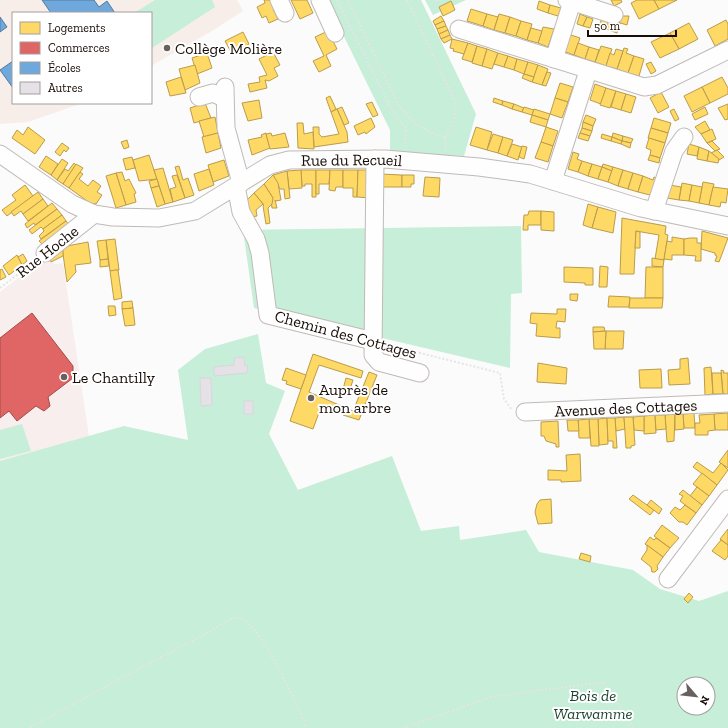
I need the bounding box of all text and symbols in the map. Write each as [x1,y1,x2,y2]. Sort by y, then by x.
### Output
legend [12,12,152,104]
scale bar [588,12,676,38]
text: 50 m [594,19,621,33]
text: Logements [48,21,106,35]
place label: Collège Molière [175,39,282,58]
text: Commerces [48,41,110,55]
marker: Collège Molière [162,43,172,53]
text: Écoles [48,60,81,75]
text: Autres [48,81,83,95]
street label: Rue du Recueil [301,150,403,170]
street label: Rue Hoche [12,221,82,282]
street label: Chemin des Cottages [273,306,419,363]
place label: Le Chantilly [72,368,156,387]
marker: Le Chantilly [59,372,69,382]
place label: Auprès de mon arbre [319,380,391,417]
marker: Auprès de mon arbre [306,393,316,403]
street label: Avenue des Cottages [554,395,698,421]
north arrow [676,676,716,716]
park label: Bois de Warwamme [553,686,633,723]
text: N [696,694,712,708]

